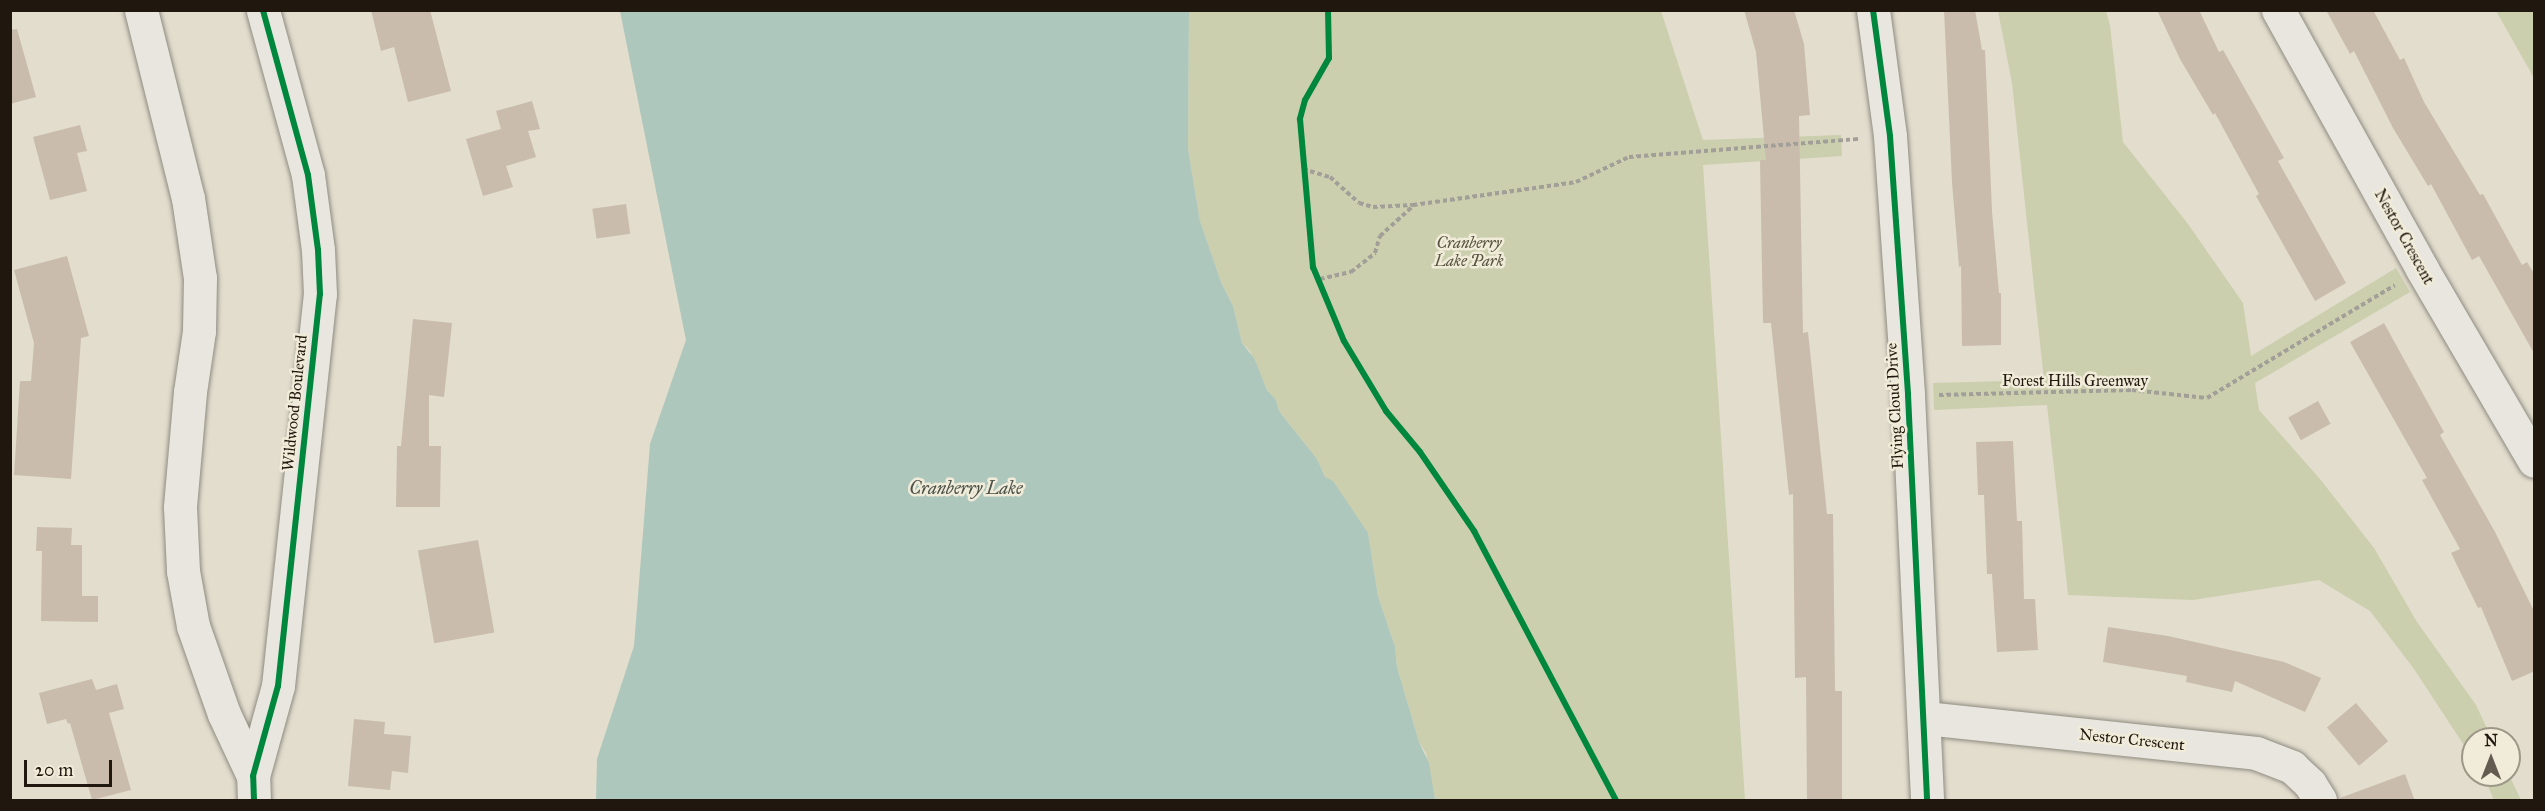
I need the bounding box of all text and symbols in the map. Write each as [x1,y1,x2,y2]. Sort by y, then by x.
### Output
street label: Nestor Crescent [2370,186,2438,288]
park label: Cranberry Lake Park [1434,233,1504,271]
street label: Wildwood Boulevard [278,334,312,472]
street label: Flying Cloud Drive [1882,342,1908,470]
street label: Forest Hills Greenway [2002,371,2148,391]
water label: Cranberry Lake [909,477,1023,499]
street label: Nestor Crescent [2078,725,2186,755]
north arrow [2461,727,2521,787]
text: N [2484,731,2498,750]
scale bar [27,748,116,786]
text: 20 m [35,759,73,781]

